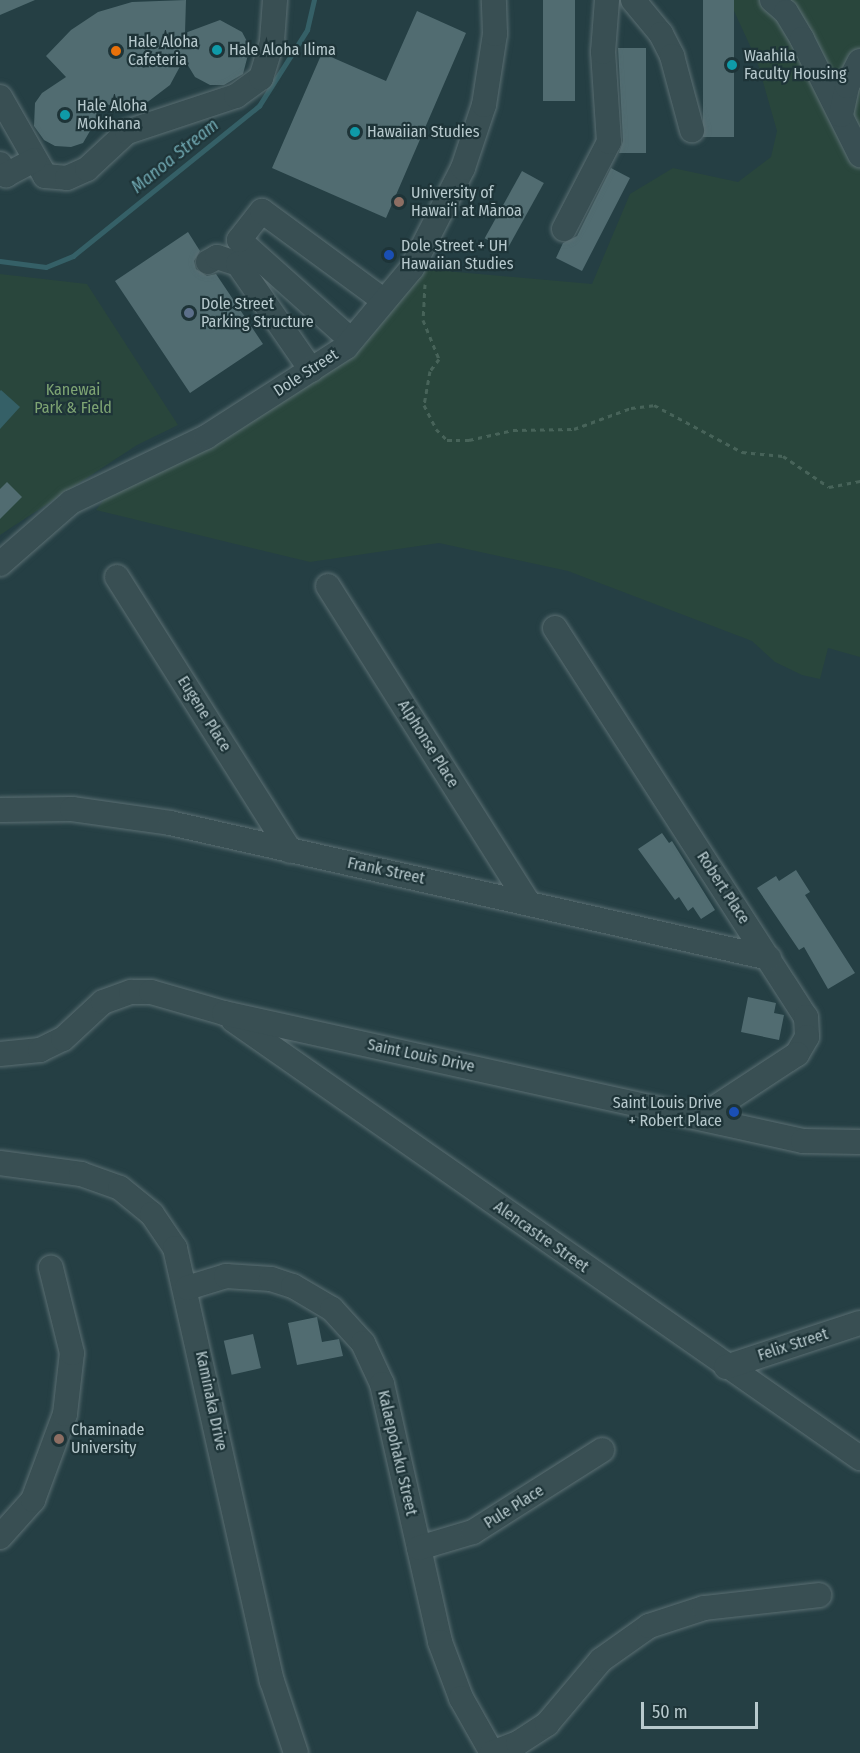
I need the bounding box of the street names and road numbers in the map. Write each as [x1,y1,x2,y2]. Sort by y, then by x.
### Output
street label: Dole Street [270,345,342,401]
street label: Eugene Place [173,673,235,755]
street label: Alphonse Place [393,697,463,791]
street label: Robert Place [692,848,754,928]
street label: Frank Street [346,853,426,889]
street label: Saint Louis Drive [366,1035,476,1077]
street label: Alencastre Street [490,1197,592,1277]
street label: Felix Street [755,1325,831,1365]
street label: Kaminaka Drive [191,1349,231,1453]
street label: Kalaepohaku Street [373,1389,421,1517]
street label: Pule Place [481,1481,547,1533]

